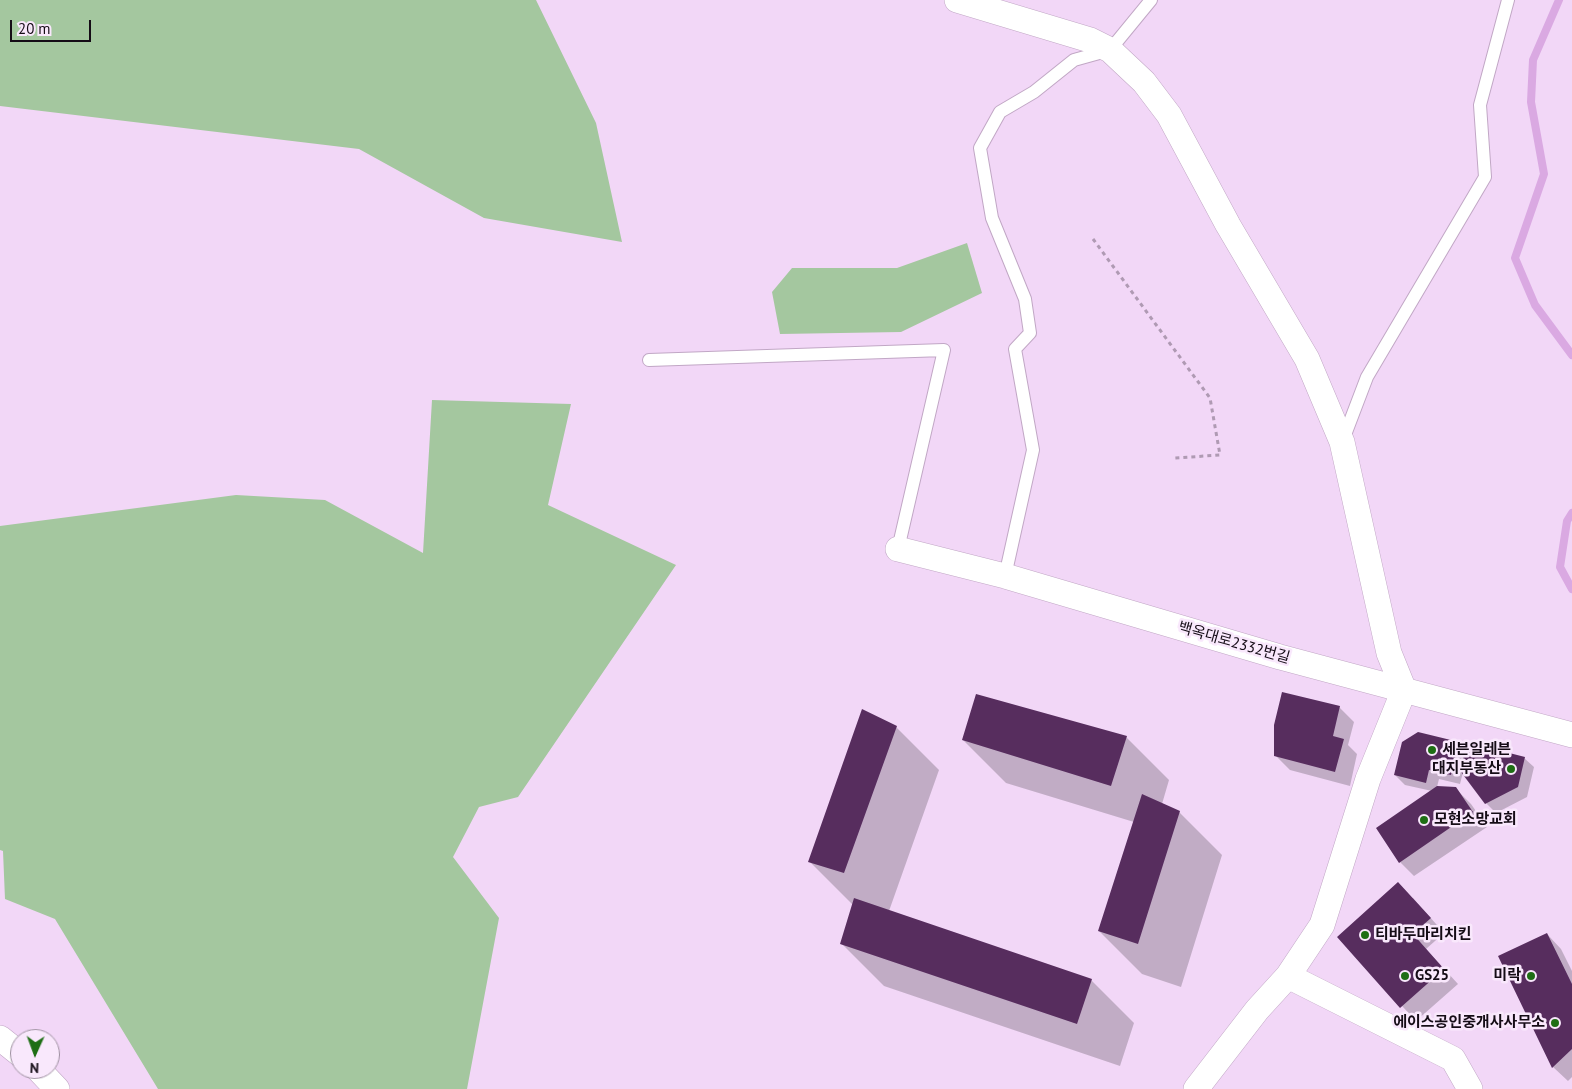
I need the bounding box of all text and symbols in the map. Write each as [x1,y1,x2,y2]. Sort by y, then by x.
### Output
scale bar [12,10,94,42]
text: 20 m [18,19,51,38]
street label: 백옥대로2332번길 [1176,618,1292,668]
place label: 세븐일레븐 [1442,741,1511,759]
marker: 세븐일레븐 [1426,744,1438,756]
place label: 대지부동산 [1432,760,1501,778]
marker: 대지부동산 [1505,763,1517,775]
place label: 모현소망교회 [1434,811,1517,829]
marker: 모현소망교회 [1418,814,1430,826]
place label: 티바두마리치킨 [1375,926,1472,944]
marker: 티바두마리치킨 [1359,929,1371,941]
place label: GS25 [1415,967,1449,985]
place label: 미락 [1493,967,1521,985]
marker: GS25 [1399,970,1411,982]
marker: 미락 [1525,970,1537,982]
place label: 에이스공인중개사사무소 [1393,1014,1545,1032]
marker: 에이스공인중개사사무소 [1549,1017,1561,1029]
north arrow [10,1029,60,1079]
text: N [30,1059,39,1077]

